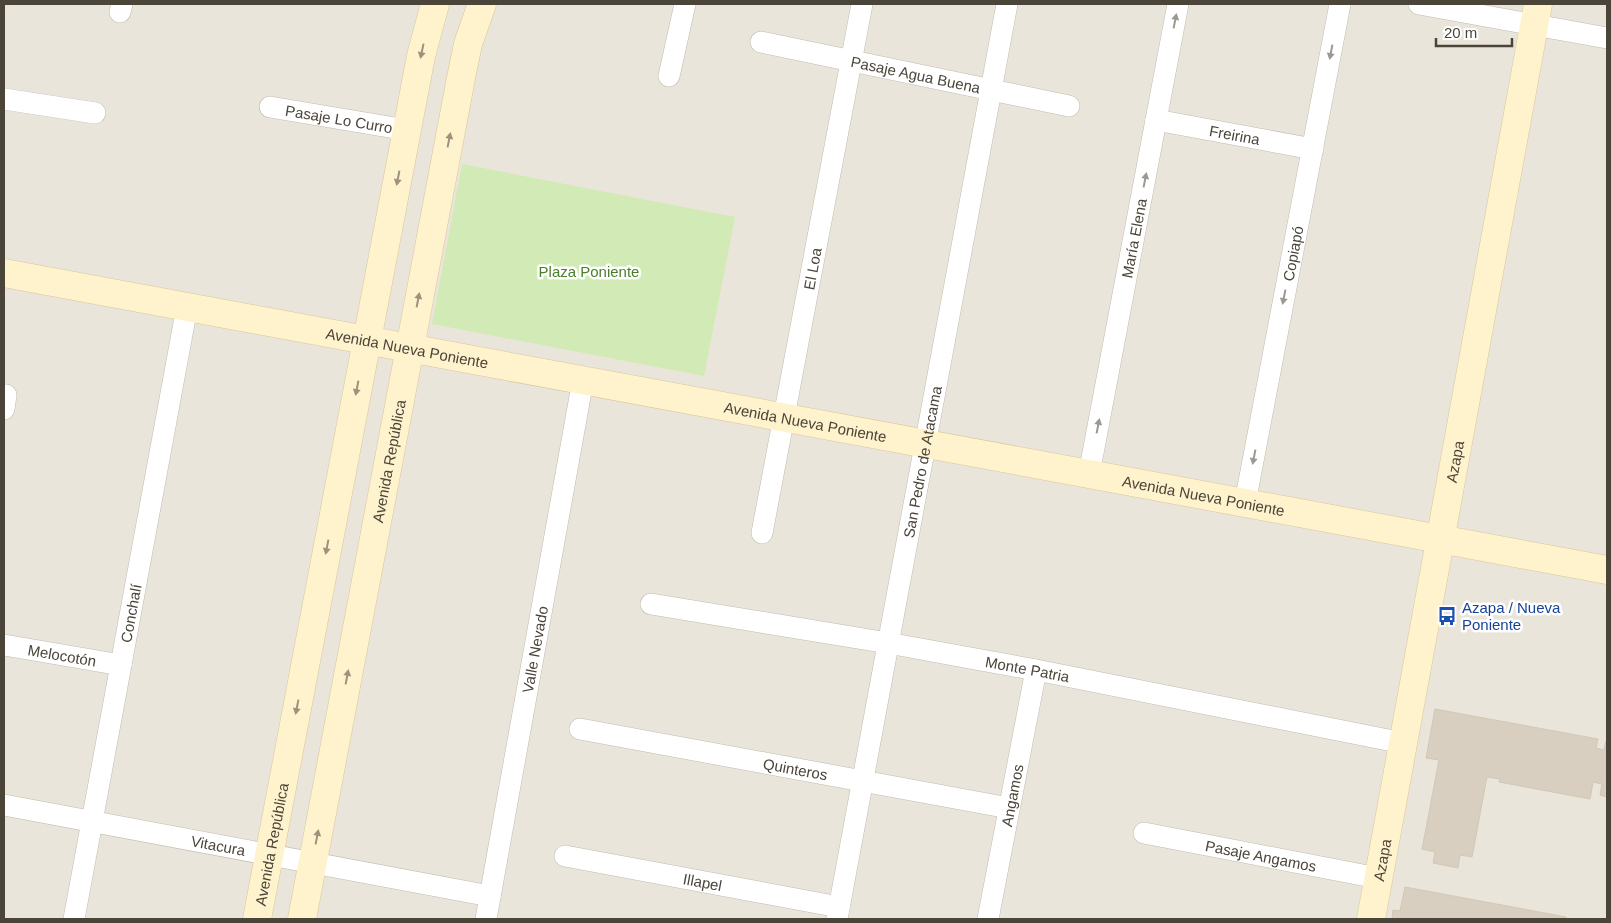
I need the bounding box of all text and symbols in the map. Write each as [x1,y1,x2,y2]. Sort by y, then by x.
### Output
one-way arrow [1172,12,1180,28]
scale bar [1436,15,1512,47]
text: 20 m [1444,24,1477,41]
one-way arrow [418,43,426,59]
one-way arrow [1327,44,1335,59]
street label: Pasaje Agua Buena [849,52,983,96]
street label: Pasaje Lo Curro [284,101,394,136]
street label: Freirina [1208,122,1262,148]
one-way arrow [445,132,453,148]
one-way arrow [394,170,402,186]
one-way arrow [1141,173,1149,188]
street label: María Elena [1118,196,1150,280]
street label: Copiapó [1279,224,1306,283]
street label: El Loa [800,246,824,291]
park label: Plaza Poniente [539,263,639,280]
one-way arrow [1280,290,1288,306]
one-way arrow [414,292,422,307]
street label: Avenida Nueva Poniente [325,324,490,371]
one-way arrow [353,380,361,396]
street label: San Pedro de Atacama [899,384,945,539]
street label: Avenida República [369,398,409,524]
street label: Avenida Nueva Poniente [723,398,888,445]
one-way arrow [1094,418,1102,434]
street label: Azapa [1442,438,1467,484]
one-way arrow [1250,449,1258,465]
street label: Avenida Nueva Poniente [1121,472,1286,519]
one-way arrow [323,540,331,555]
street label: Conchalí [117,582,144,644]
place label: Azapa / Nueva Poniente [1462,599,1561,633]
street label: Valle Nevado [518,604,551,694]
bus stop icon: Azapa / Nueva Poniente [1436,605,1458,627]
street label: Melocotón [27,641,98,669]
street label: Monte Patria [984,652,1072,685]
one-way arrow [344,669,352,685]
one-way arrow [292,699,300,715]
street label: Quinteros [762,754,829,783]
street label: Angamos [998,763,1026,828]
street label: Avenida República [251,781,291,907]
one-way arrow [314,829,322,845]
street label: Vitacura [190,832,247,859]
street label: Pasaje Angamos [1204,836,1318,874]
street label: Azapa [1370,837,1394,882]
street label: Illapel [682,870,723,894]

